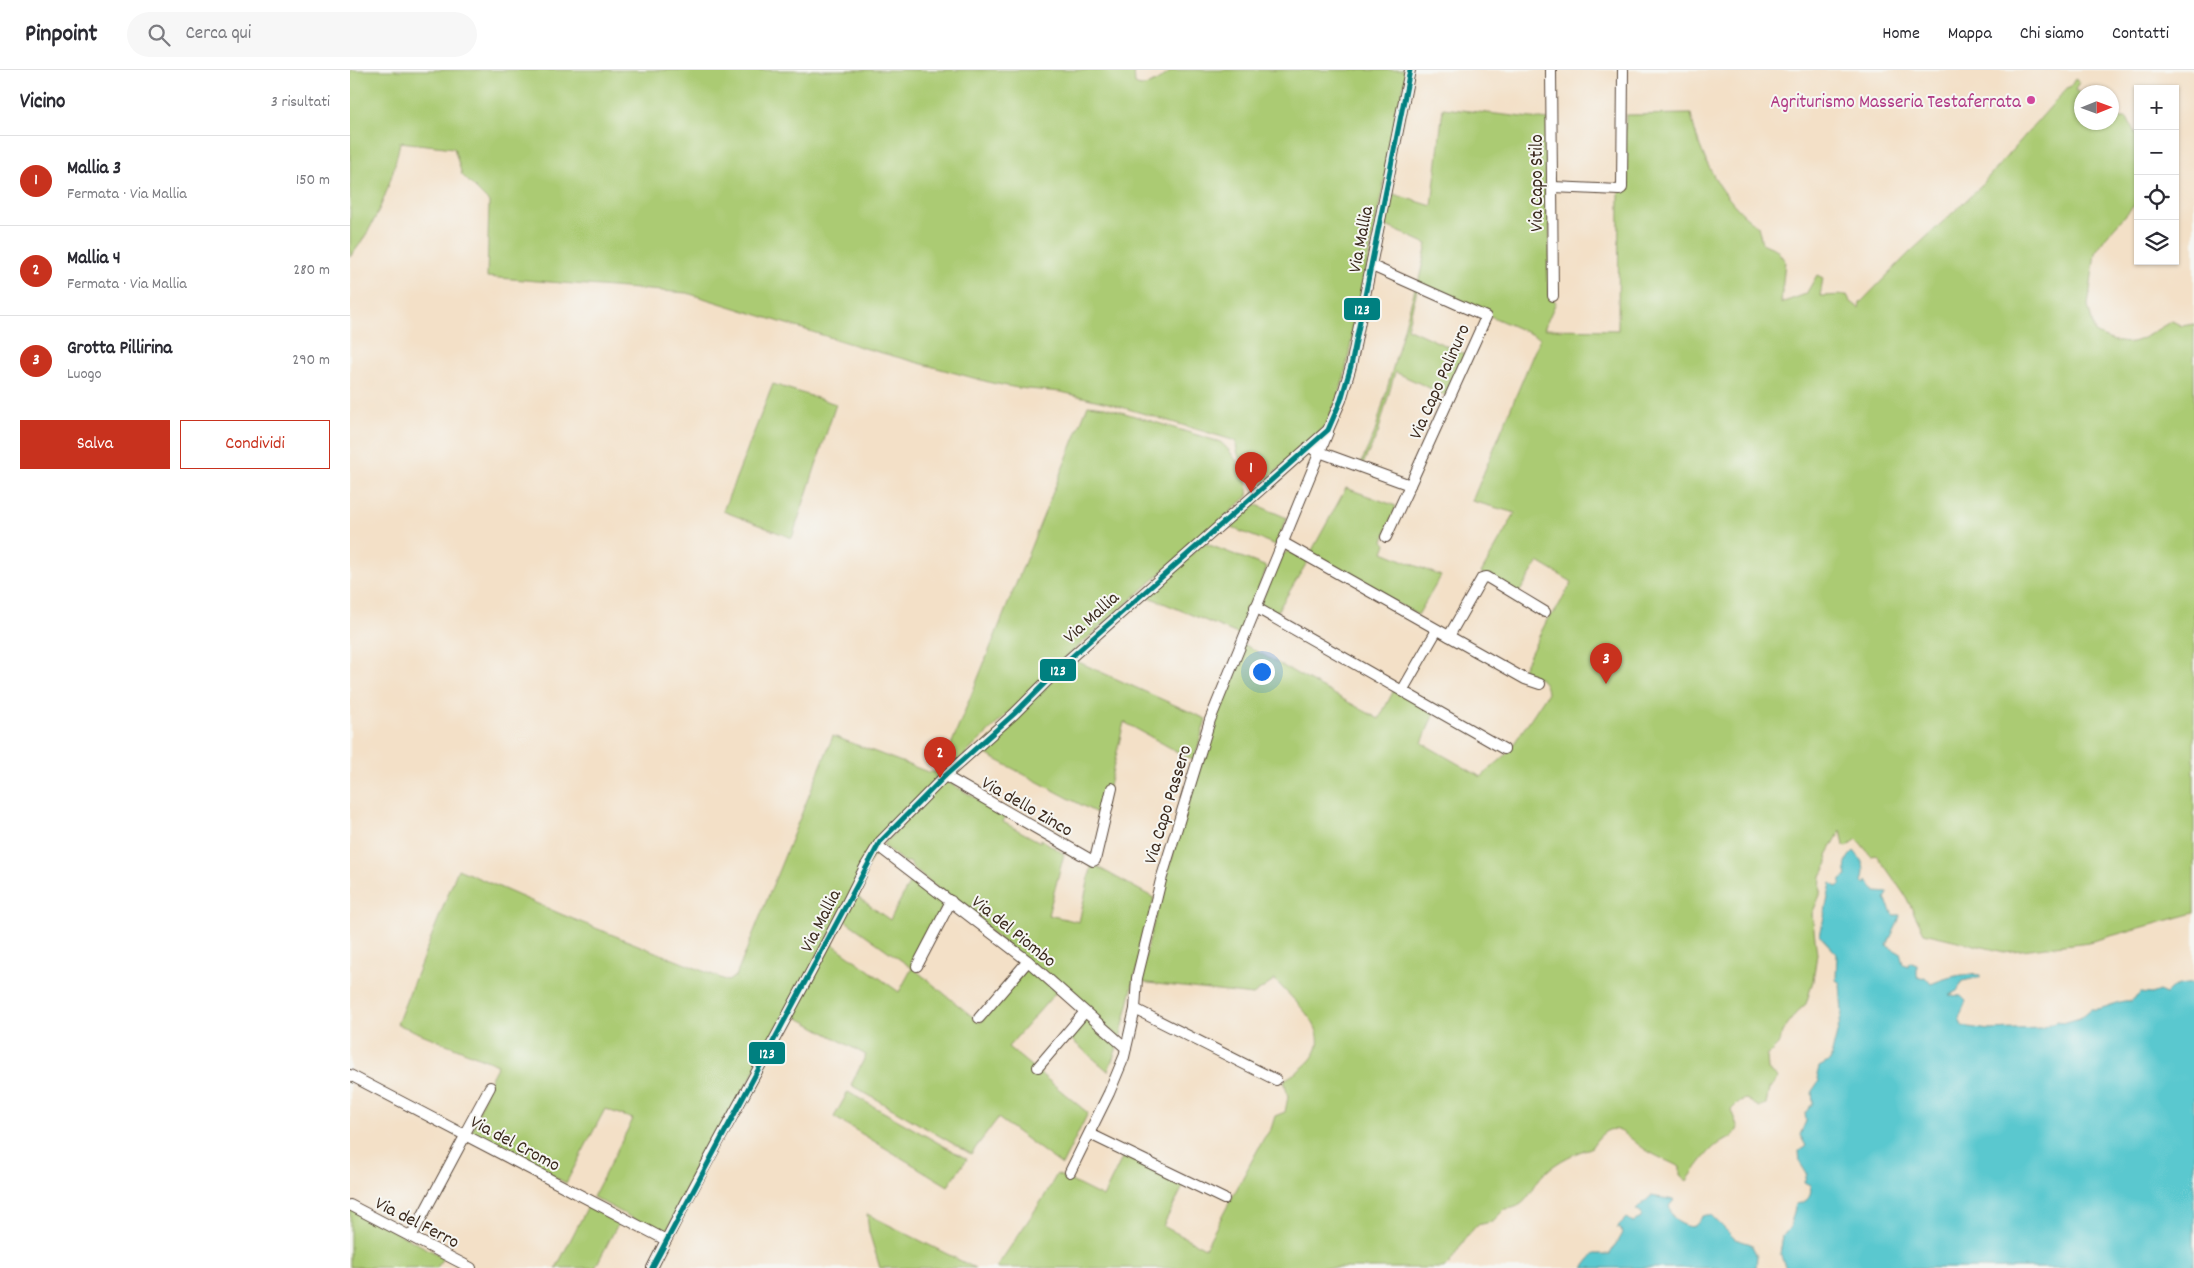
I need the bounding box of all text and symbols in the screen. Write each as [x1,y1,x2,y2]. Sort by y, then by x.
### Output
search box [127,12,477,57]
text: Pinpoint [25,18,97,52]
icon: search [145,21,173,49]
text: Cerca qui [185,21,251,48]
text: Home [1882,22,1920,47]
text: Mappa [1948,22,1992,47]
text: Chi siamo [2020,22,2084,47]
text: Contatti [2112,22,2169,47]
north arrow [2074,85,2119,130]
map controls [2134,85,2179,265]
button: + [2134,85,2179,130]
text: Vicino [20,88,65,118]
place label: Agriturismo Masseria Testaferrata [1770,90,2022,117]
text: 3 risultati [271,91,330,114]
marker: Agriturismo Masseria Testaferrata [2025,94,2037,106]
button: − [2134,130,2179,175]
street label: Via Capo Stilo [1525,134,1552,232]
text: Mallia 3 [67,156,121,183]
text: 1 [34,169,38,192]
text: 150 m [296,169,330,192]
button: locate [2134,175,2179,220]
text: Fermata · Via Mallia [67,183,187,206]
street label: Via Mallia [1343,203,1382,275]
button: layers [2134,220,2179,265]
text: Mallia 4 [67,246,121,273]
text: 2 [33,259,40,282]
text: 280 m [293,259,330,282]
text: Fermata · Via Mallia [67,273,187,296]
line badge: 123 [1343,297,1381,321]
text: 123 [1354,301,1370,321]
street label: Via Capo Palinuro [1404,320,1479,444]
text: Grotta Pillirina [67,336,172,363]
text: 3 [32,349,40,372]
text: 290 m [292,349,330,372]
text: Luogo [67,363,102,386]
button: Salva [20,420,170,469]
button: Condividi [180,420,330,469]
pin: 1 [1235,452,1267,493]
street label: Via Mallia [1058,585,1127,651]
pin: 3 [1590,643,1622,684]
line badge: 123 [1039,658,1077,682]
your location [1249,659,1275,685]
text: 123 [1050,662,1066,682]
pin: 2 [924,737,956,778]
street label: Via Capo Passero [1138,742,1200,868]
street label: Via dello Zinco [975,771,1077,845]
street label: Via Mallia [795,884,850,958]
street label: Via del Piombo [965,890,1061,975]
line badge: 123 [748,1041,786,1065]
text: 123 [759,1045,775,1065]
street label: Via del Cromo [465,1110,564,1180]
street label: Via del Ferro [370,1191,463,1257]

